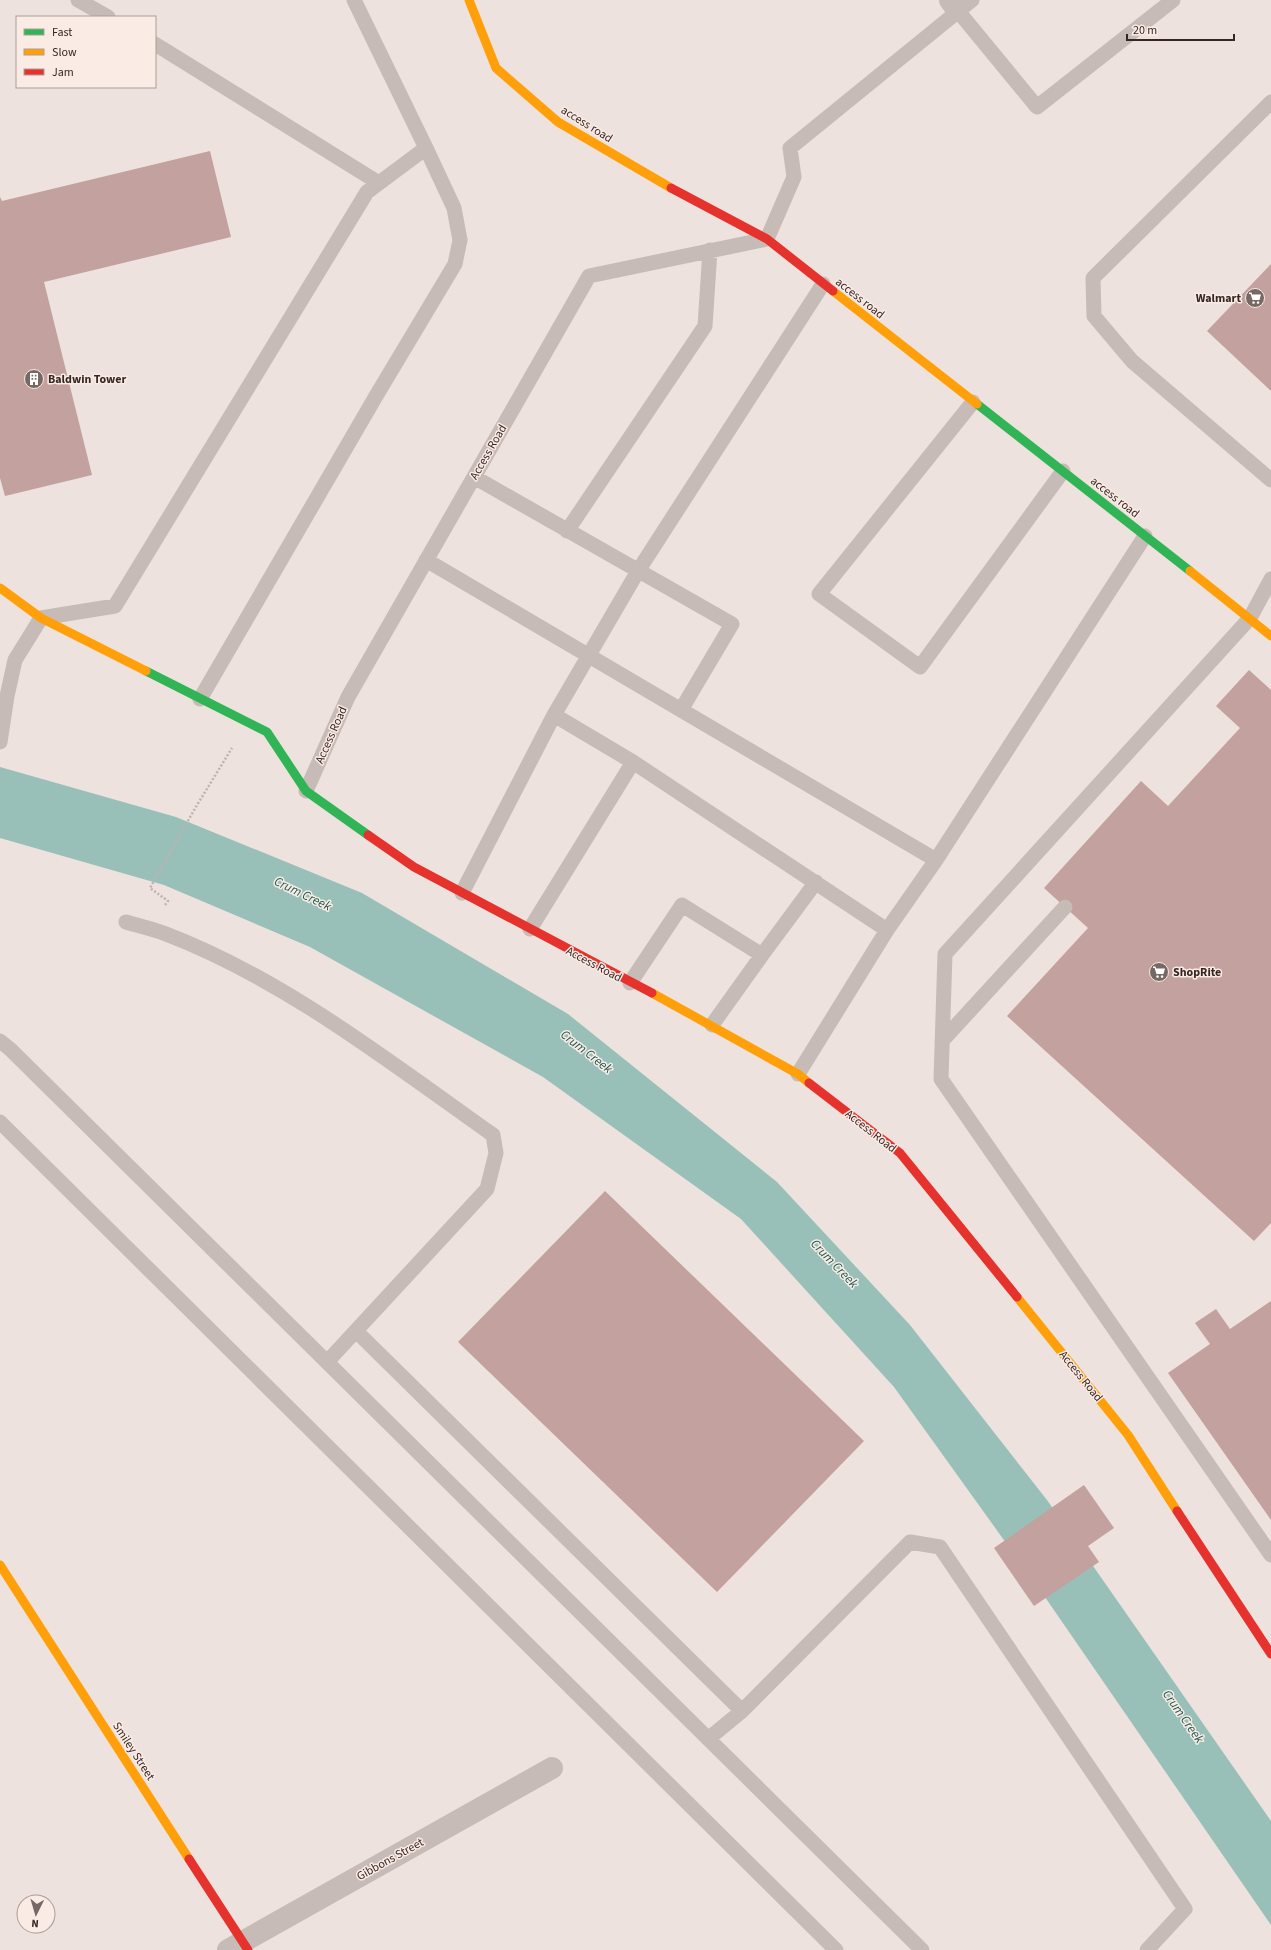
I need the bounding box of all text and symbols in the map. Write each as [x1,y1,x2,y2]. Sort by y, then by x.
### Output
legend [16,16,156,88]
scale bar [1127,16,1234,42]
text: 20 m [1133,22,1157,39]
text: Fast [52,24,72,41]
text: Slow [52,44,77,61]
text: Jam [52,64,74,81]
street label: access road [558,102,616,147]
street label: access road [832,274,888,323]
supermarket icon: Walmart [1244,287,1266,309]
place label: Walmart [1196,290,1241,307]
building icon: Baldwin Tower [23,368,45,390]
place label: Baldwin Tower [48,371,127,388]
street label: Access Road [466,422,511,483]
street label: access road [1087,473,1143,522]
street label: Access Road [311,704,352,767]
water label: Crum Creek [271,872,335,916]
street label: Access Road [563,943,625,986]
supermarket icon: ShopRite [1148,961,1170,983]
place label: ShopRite [1173,964,1221,981]
water label: Crum Creek [557,1026,617,1078]
street label: Access Road [841,1106,900,1157]
water label: Crum Creek [806,1235,863,1293]
street label: Access Road [1055,1347,1106,1405]
water label: Crum Creek [1158,1686,1209,1748]
street label: Smiley Street [108,1719,159,1784]
street label: Gibbons Street [354,1834,427,1885]
north arrow [16,1894,56,1934]
text: N [31,1916,39,1931]

